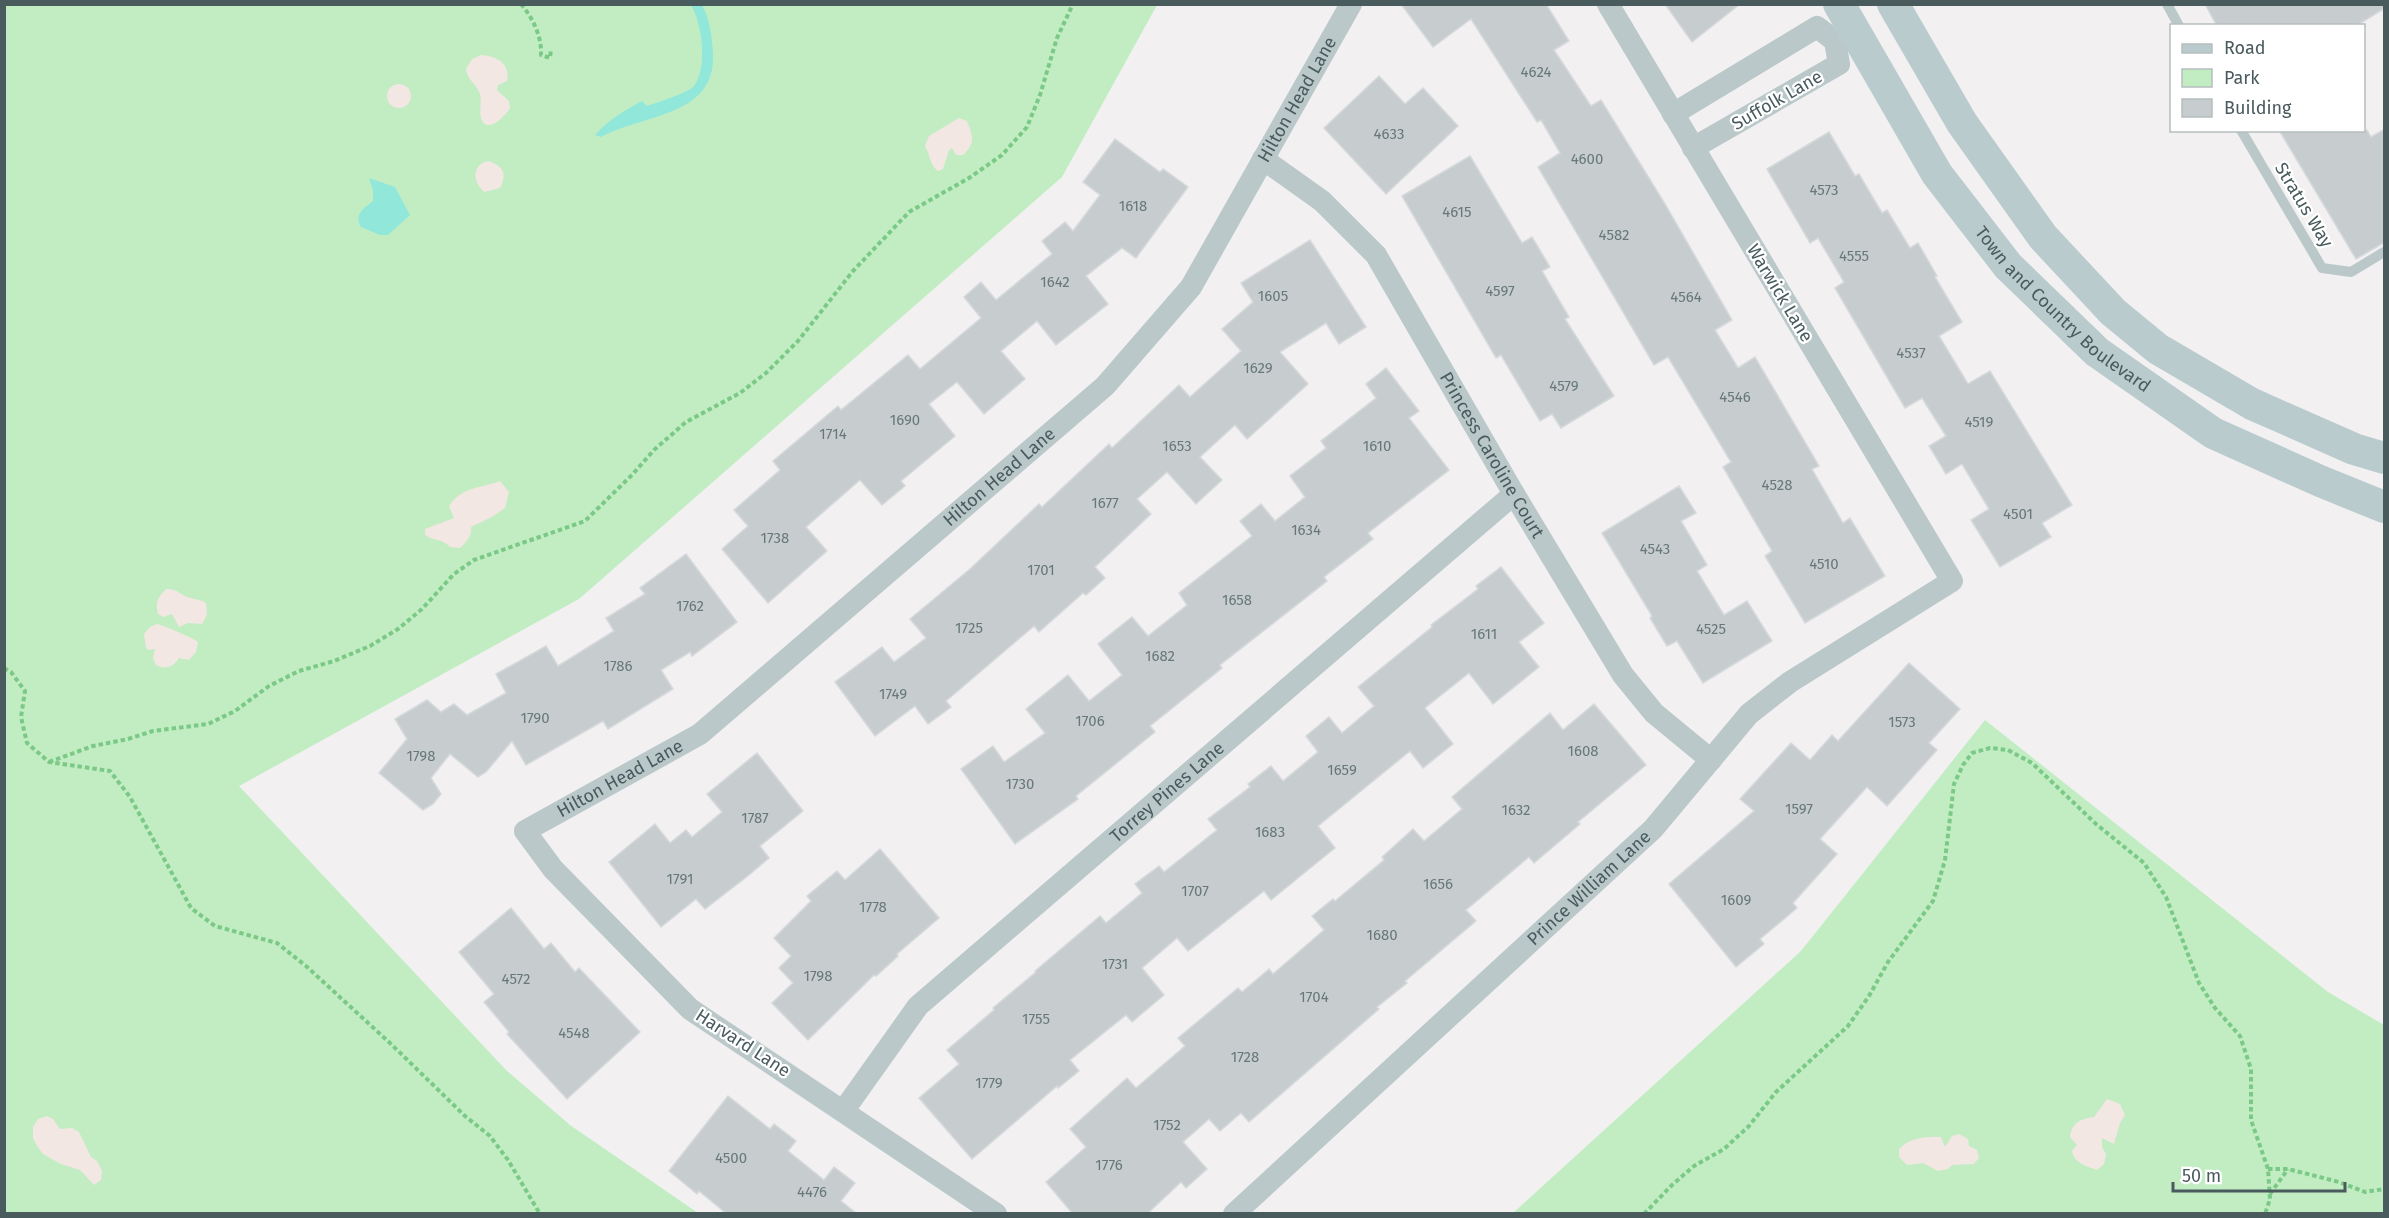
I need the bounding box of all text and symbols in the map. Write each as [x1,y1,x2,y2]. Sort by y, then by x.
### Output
legend [2170,24,2365,132]
street label: Hilton Head Lane [1253,33,1341,166]
text: Road [2224,37,2266,59]
house number: 4624 [1521,63,1551,81]
street label: Suffolk Lane [1728,65,1826,135]
text: Park [2224,67,2260,89]
text: Building [2224,97,2292,119]
house number: 4633 [1374,125,1404,143]
house number: 4600 [1571,150,1603,168]
street label: Stratus Way [2270,158,2338,252]
house number: 4573 [1810,181,1838,199]
house number: 1618 [1119,197,1147,215]
house number: 4615 [1442,203,1472,221]
street label: Town and Country Boulevard [1970,222,2155,397]
house number: 4582 [1599,226,1629,244]
street label: Warwick Lane [1742,240,1818,346]
house number: 4555 [1839,247,1869,265]
house number: 1642 [1040,273,1070,291]
house number: 4597 [1485,282,1515,300]
house number: 1605 [1258,287,1288,305]
house number: 4564 [1670,288,1702,306]
house number: 4537 [1896,344,1926,362]
house number: 1629 [1243,359,1273,377]
street label: Princess Caroline Court [1435,368,1549,543]
house number: 4579 [1549,377,1579,395]
house number: 4546 [1719,388,1751,406]
house number: 1690 [890,411,920,429]
house number: 4519 [1965,413,1994,431]
street label: Hilton Head Lane [939,423,1060,531]
house number: 1714 [819,425,847,443]
house number: 1653 [1162,437,1192,455]
house number: 1610 [1363,437,1391,455]
house number: 4528 [1762,476,1792,494]
house number: 1677 [1091,494,1119,512]
house number: 4501 [2003,505,2033,523]
house number: 1634 [1291,521,1321,539]
house number: 1738 [761,529,789,547]
house number: 4543 [1640,540,1670,558]
house number: 4510 [1809,555,1839,573]
house number: 1701 [1027,561,1055,579]
house number: 1658 [1222,591,1252,609]
house number: 1762 [676,597,704,615]
house number: 1725 [955,619,983,637]
house number: 4525 [1696,620,1726,638]
house number: 1611 [1471,625,1497,643]
house number: 1682 [1145,647,1175,665]
house number: 1786 [603,657,633,675]
house number: 1749 [879,685,907,703]
house number: 1790 [520,709,550,727]
house number: 1706 [1075,712,1105,730]
house number: 1573 [1888,713,1916,731]
street label: Hilton Head Lane [553,735,687,822]
street label: Torrey Pines Lane [1105,737,1229,847]
house number: 1608 [1567,742,1599,760]
house number: 1798 [406,747,436,765]
house number: 1659 [1327,761,1357,779]
house number: 1730 [1006,775,1034,793]
house number: 1597 [1785,800,1813,818]
house number: 1632 [1501,801,1531,819]
house number: 1787 [741,809,769,827]
house number: 1683 [1255,823,1285,841]
street label: Prince William Lane [1523,826,1655,950]
house number: 1791 [667,870,693,888]
house number: 1656 [1423,875,1453,893]
house number: 1707 [1181,882,1209,900]
house number: 1609 [1721,891,1751,909]
house number: 1778 [859,898,887,916]
house number: 1680 [1366,926,1398,944]
house number: 1731 [1102,955,1128,973]
house number: 1798 [803,967,833,985]
house number: 4572 [502,970,530,988]
house number: 1704 [1299,988,1329,1006]
street label: Harvard Lane [692,1004,794,1082]
house number: 1755 [1022,1010,1050,1028]
house number: 4548 [558,1024,590,1042]
house number: 1728 [1231,1048,1259,1066]
house number: 1779 [975,1074,1003,1092]
house number: 1752 [1153,1116,1181,1134]
house number: 4500 [715,1149,747,1167]
scale bar [2173,1155,2346,1193]
house number: 1776 [1095,1156,1123,1174]
text: 50 m [2182,1165,2221,1187]
house number: 4476 [797,1183,827,1201]

